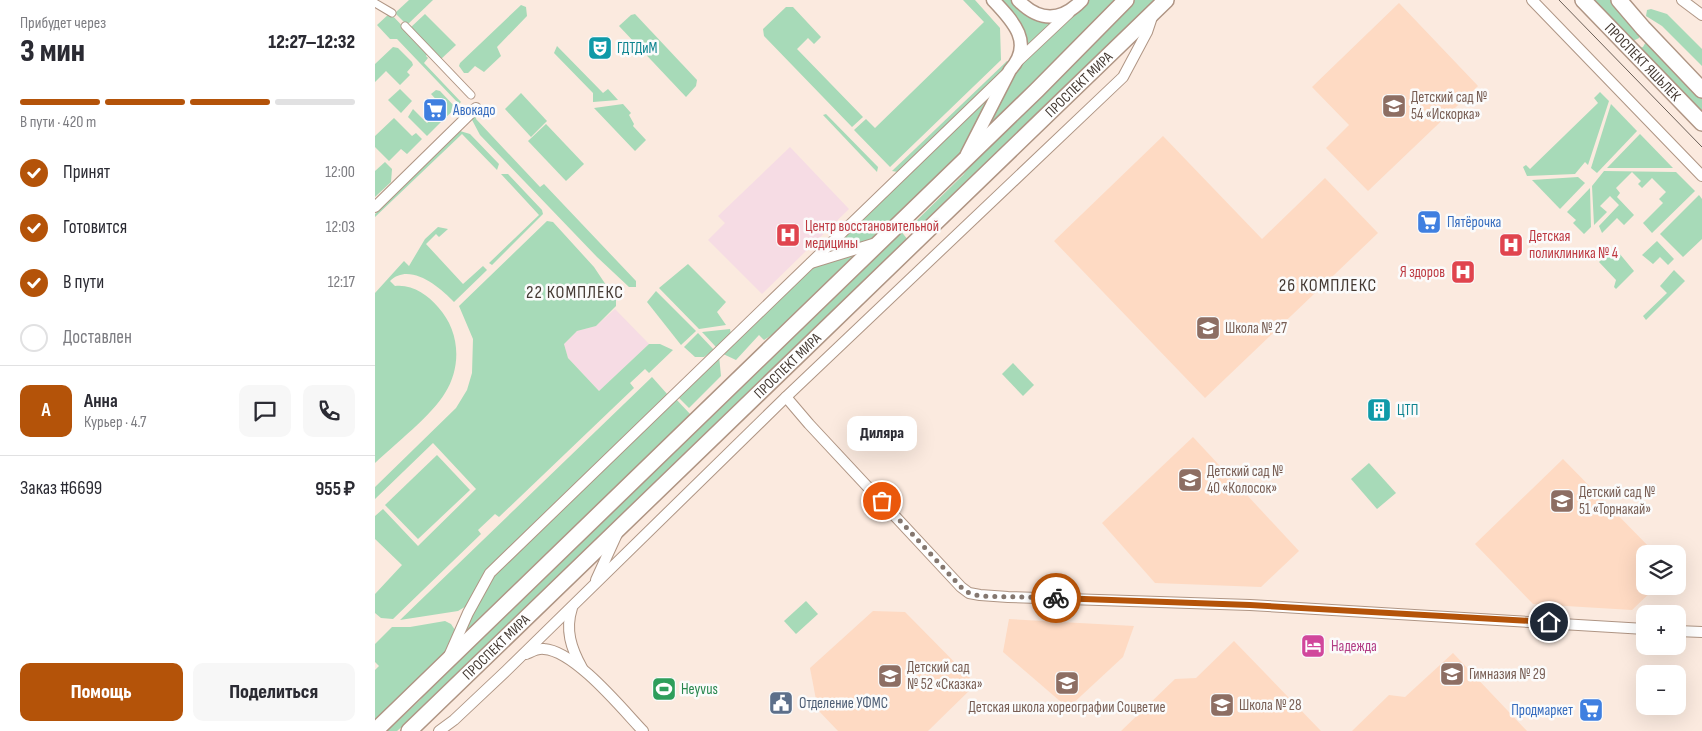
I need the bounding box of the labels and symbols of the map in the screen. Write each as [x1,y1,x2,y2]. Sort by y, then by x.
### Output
street label: ПРОСПЕКТ ЯШЬЛЕК [1600,19,1685,105]
theatre icon: ГДТДиМ [587,35,613,61]
place label: ГДТДиМ [617,39,657,58]
street label: ПРОСПЕКТ МИРА [1041,47,1117,122]
place label: Детский сад № 54 «Искорка» [1411,88,1487,124]
school or university icon: Детский сад № 54 «Искорка» [1381,93,1407,119]
supermarket icon: Авокадо [422,97,448,123]
place label: Авокадо [452,101,495,120]
supermarket icon: Пятёрочка [1416,209,1442,235]
place label: Пятёрочка [1447,213,1502,232]
place label: Центр восстановительной медицины [805,217,939,253]
hospital icon: Центр восстановительной медицины [775,222,801,248]
place label: Детская поликлиника № 4 [1529,227,1618,263]
hospital icon: Детская поликлиника № 4 [1498,232,1524,258]
hospital icon: Я здоров [1450,259,1476,285]
place label: Я здоров [1400,263,1445,282]
district label: 26 КОМПЛЕКС [1279,275,1377,296]
district label: 22 КОМПЛЕКС [526,282,624,303]
school or university icon: Школа № 27 [1195,315,1221,341]
place label: Школа № 27 [1225,319,1287,338]
street label: ПРОСПЕКТ МИРА [750,329,826,403]
building icon: ЦТП [1366,397,1392,423]
place label: ЦТП [1397,401,1418,420]
callout: Диляра [847,416,917,451]
place label: Детский сад № 40 «Колосок» [1207,462,1283,498]
school or university icon: Детский сад № 40 «Колосок» [1177,467,1203,493]
pin [861,480,903,522]
place label: Детский сад № 51 «Торнакай» [1579,483,1655,519]
school or university icon: Детский сад № 51 «Торнакай» [1549,488,1575,514]
courier [1031,573,1081,623]
pin [1528,601,1570,643]
street label: ПРОСПЕКТ МИРА [459,610,535,684]
hotel icon: Надежда [1300,633,1326,659]
place label: Надежда [1331,637,1377,656]
place label: Детский сад № 52 «Сказка» [907,658,983,694]
school or university icon: Гимназия № 29 [1439,661,1465,687]
school or university icon: Детский сад № 52 «Сказка» [877,663,903,689]
place label: Гимназия № 29 [1469,665,1546,684]
school or university icon: Детская школа хореографии Соцветие [1054,670,1080,696]
sports icon: Heyvus [651,676,677,702]
place label: Heyvus [681,680,718,699]
public building icon: Отделение УФМС [768,690,794,716]
school or university icon: Школа № 28 [1209,692,1235,718]
place label: Отделение УФМС [799,694,888,713]
place label: Школа № 28 [1239,696,1302,715]
supermarket icon: Продмаркет [1578,697,1604,723]
place label: Детская школа хореографии Соцветие [968,698,1166,717]
place label: Продмаркет [1511,701,1573,720]

